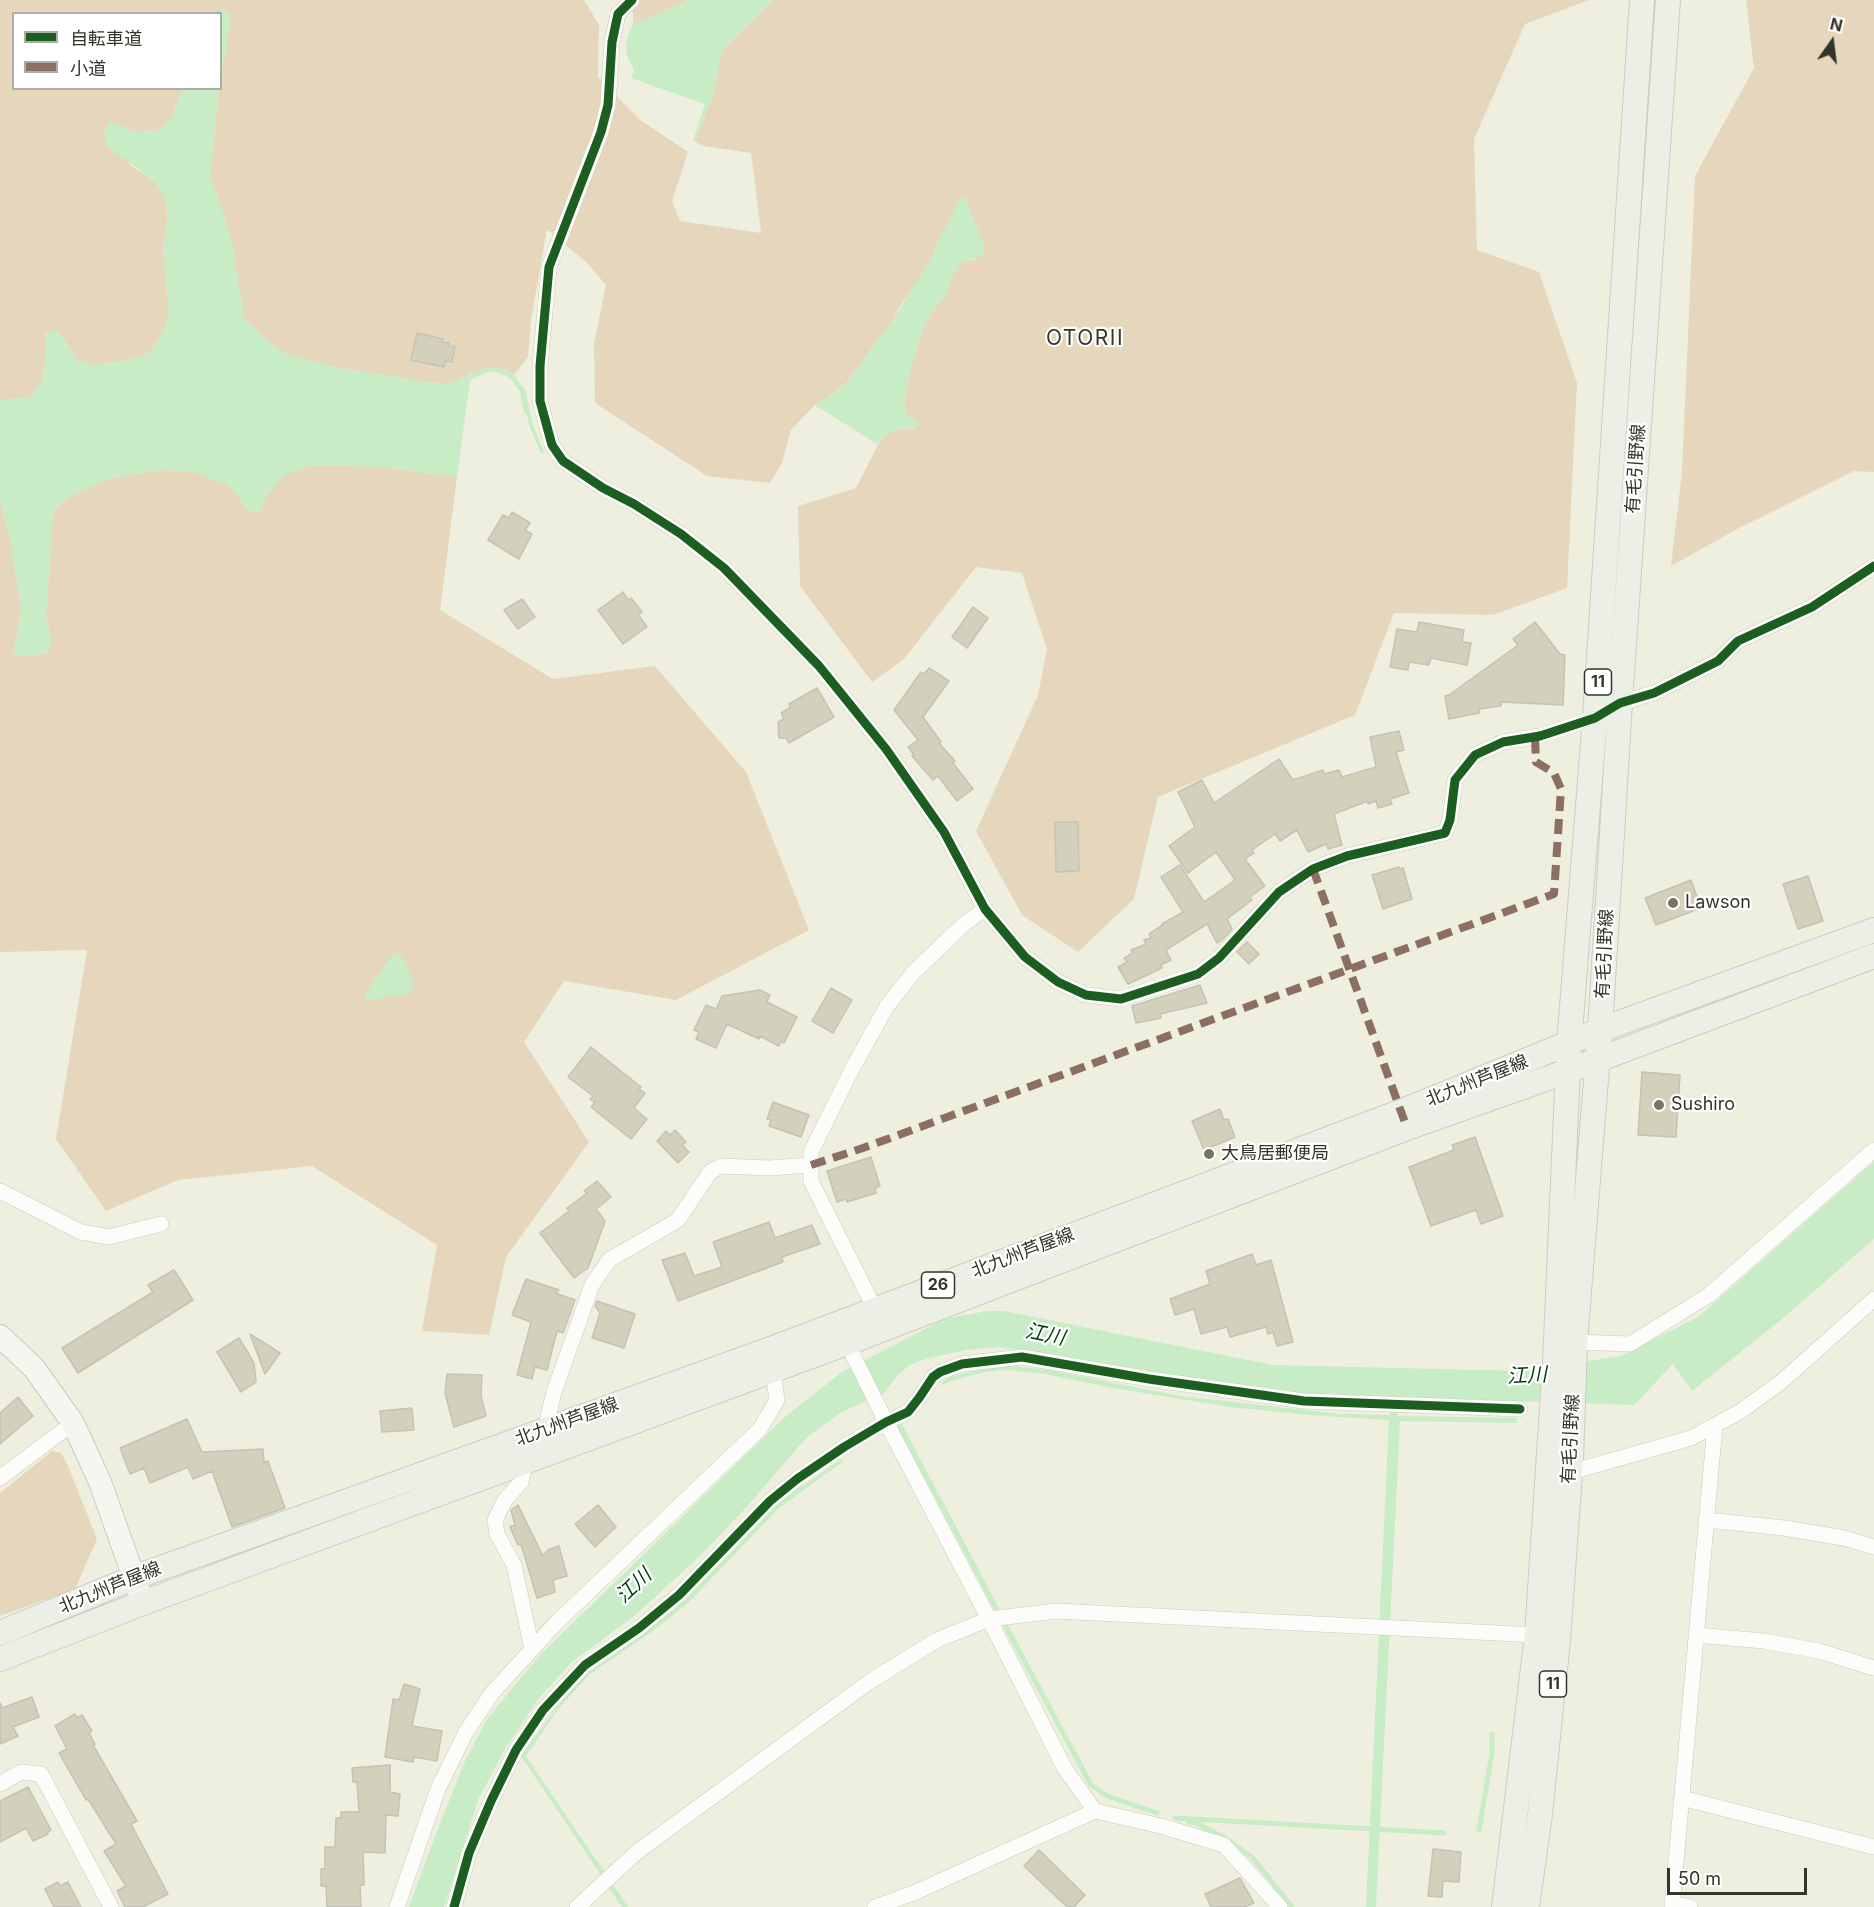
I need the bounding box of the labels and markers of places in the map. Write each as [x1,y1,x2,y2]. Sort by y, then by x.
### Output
place label: Lawson [1685,892,1751,914]
marker: Lawson [1666,896,1680,910]
place label: Sushiro [1671,1094,1735,1116]
marker: Sushiro [1652,1098,1666,1112]
place label: 大鳥居郵便局 [1221,1143,1329,1165]
marker: 大鳥居郵便局 [1202,1147,1216,1161]

